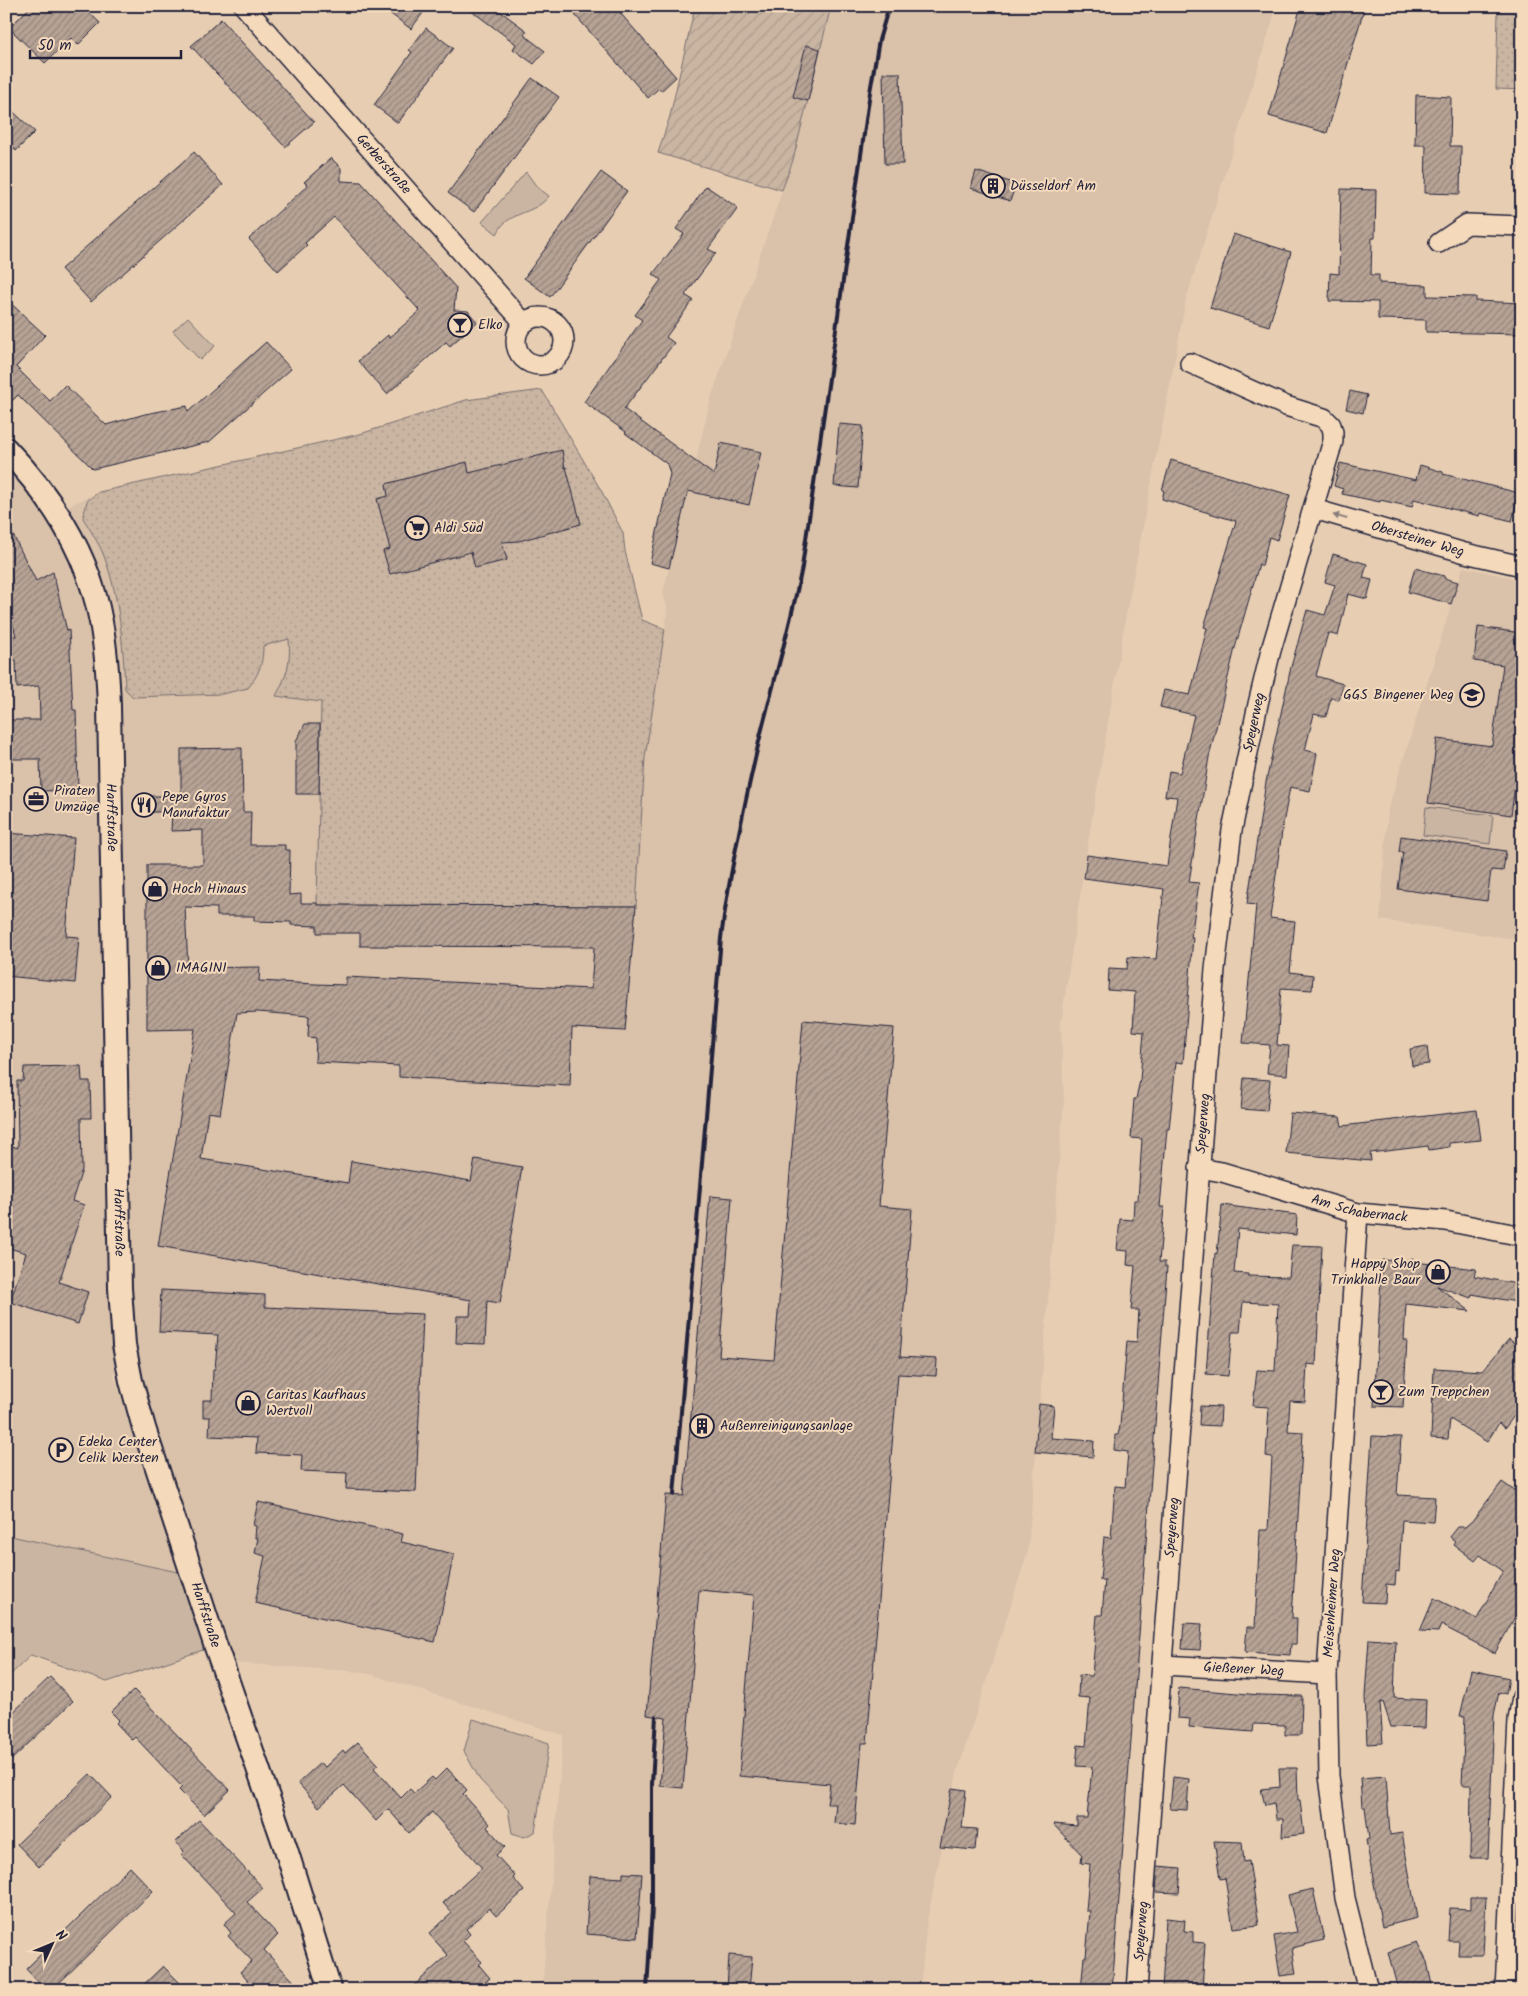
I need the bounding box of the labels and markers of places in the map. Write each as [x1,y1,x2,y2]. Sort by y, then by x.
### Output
building icon: Düsseldorf Am [980,173,1006,199]
place label: Düsseldorf Am [1010,175,1096,197]
bar icon: Elko [447,312,473,338]
place label: Elko [478,314,503,336]
supermarket icon: Aldi Süd [404,515,430,541]
place label: Aldi Süd [434,517,484,539]
school or university icon: GGS Bingener Weg [1459,682,1485,708]
place label: GGS Bingener Weg [1343,684,1454,706]
place label: Piraten Umzüge [54,780,100,818]
office icon: Piraten Umzüge [23,786,49,812]
place label: Pepe Gyros Manufaktur [162,786,230,824]
restaurant icon: Pepe Gyros Manufaktur [131,792,157,818]
shop icon: Hoch Hinaus [142,876,168,902]
place label: Hoch Hinaus [172,878,247,900]
shop icon: IMAGINI [145,955,171,981]
place label: IMAGINI [176,957,227,979]
place label: Happy Shop Trinkhalle Baur [1331,1253,1421,1291]
shop icon: Happy Shop Trinkhalle Baur [1425,1259,1451,1285]
bar icon: Zum Treppchen [1368,1379,1394,1405]
place label: Zum Treppchen [1398,1381,1489,1403]
place label: Caritas Kaufhaus Wertvoll [266,1384,366,1422]
shop icon: Caritas Kaufhaus Wertvoll [235,1390,261,1416]
building icon: Außenreinigungsanlage [689,1413,715,1439]
place label: Außenreinigungsanlage [720,1415,853,1437]
place label: Edeka Center Celik Wersten [78,1431,159,1469]
parking icon: Edeka Center Celik Wersten [48,1437,74,1463]

